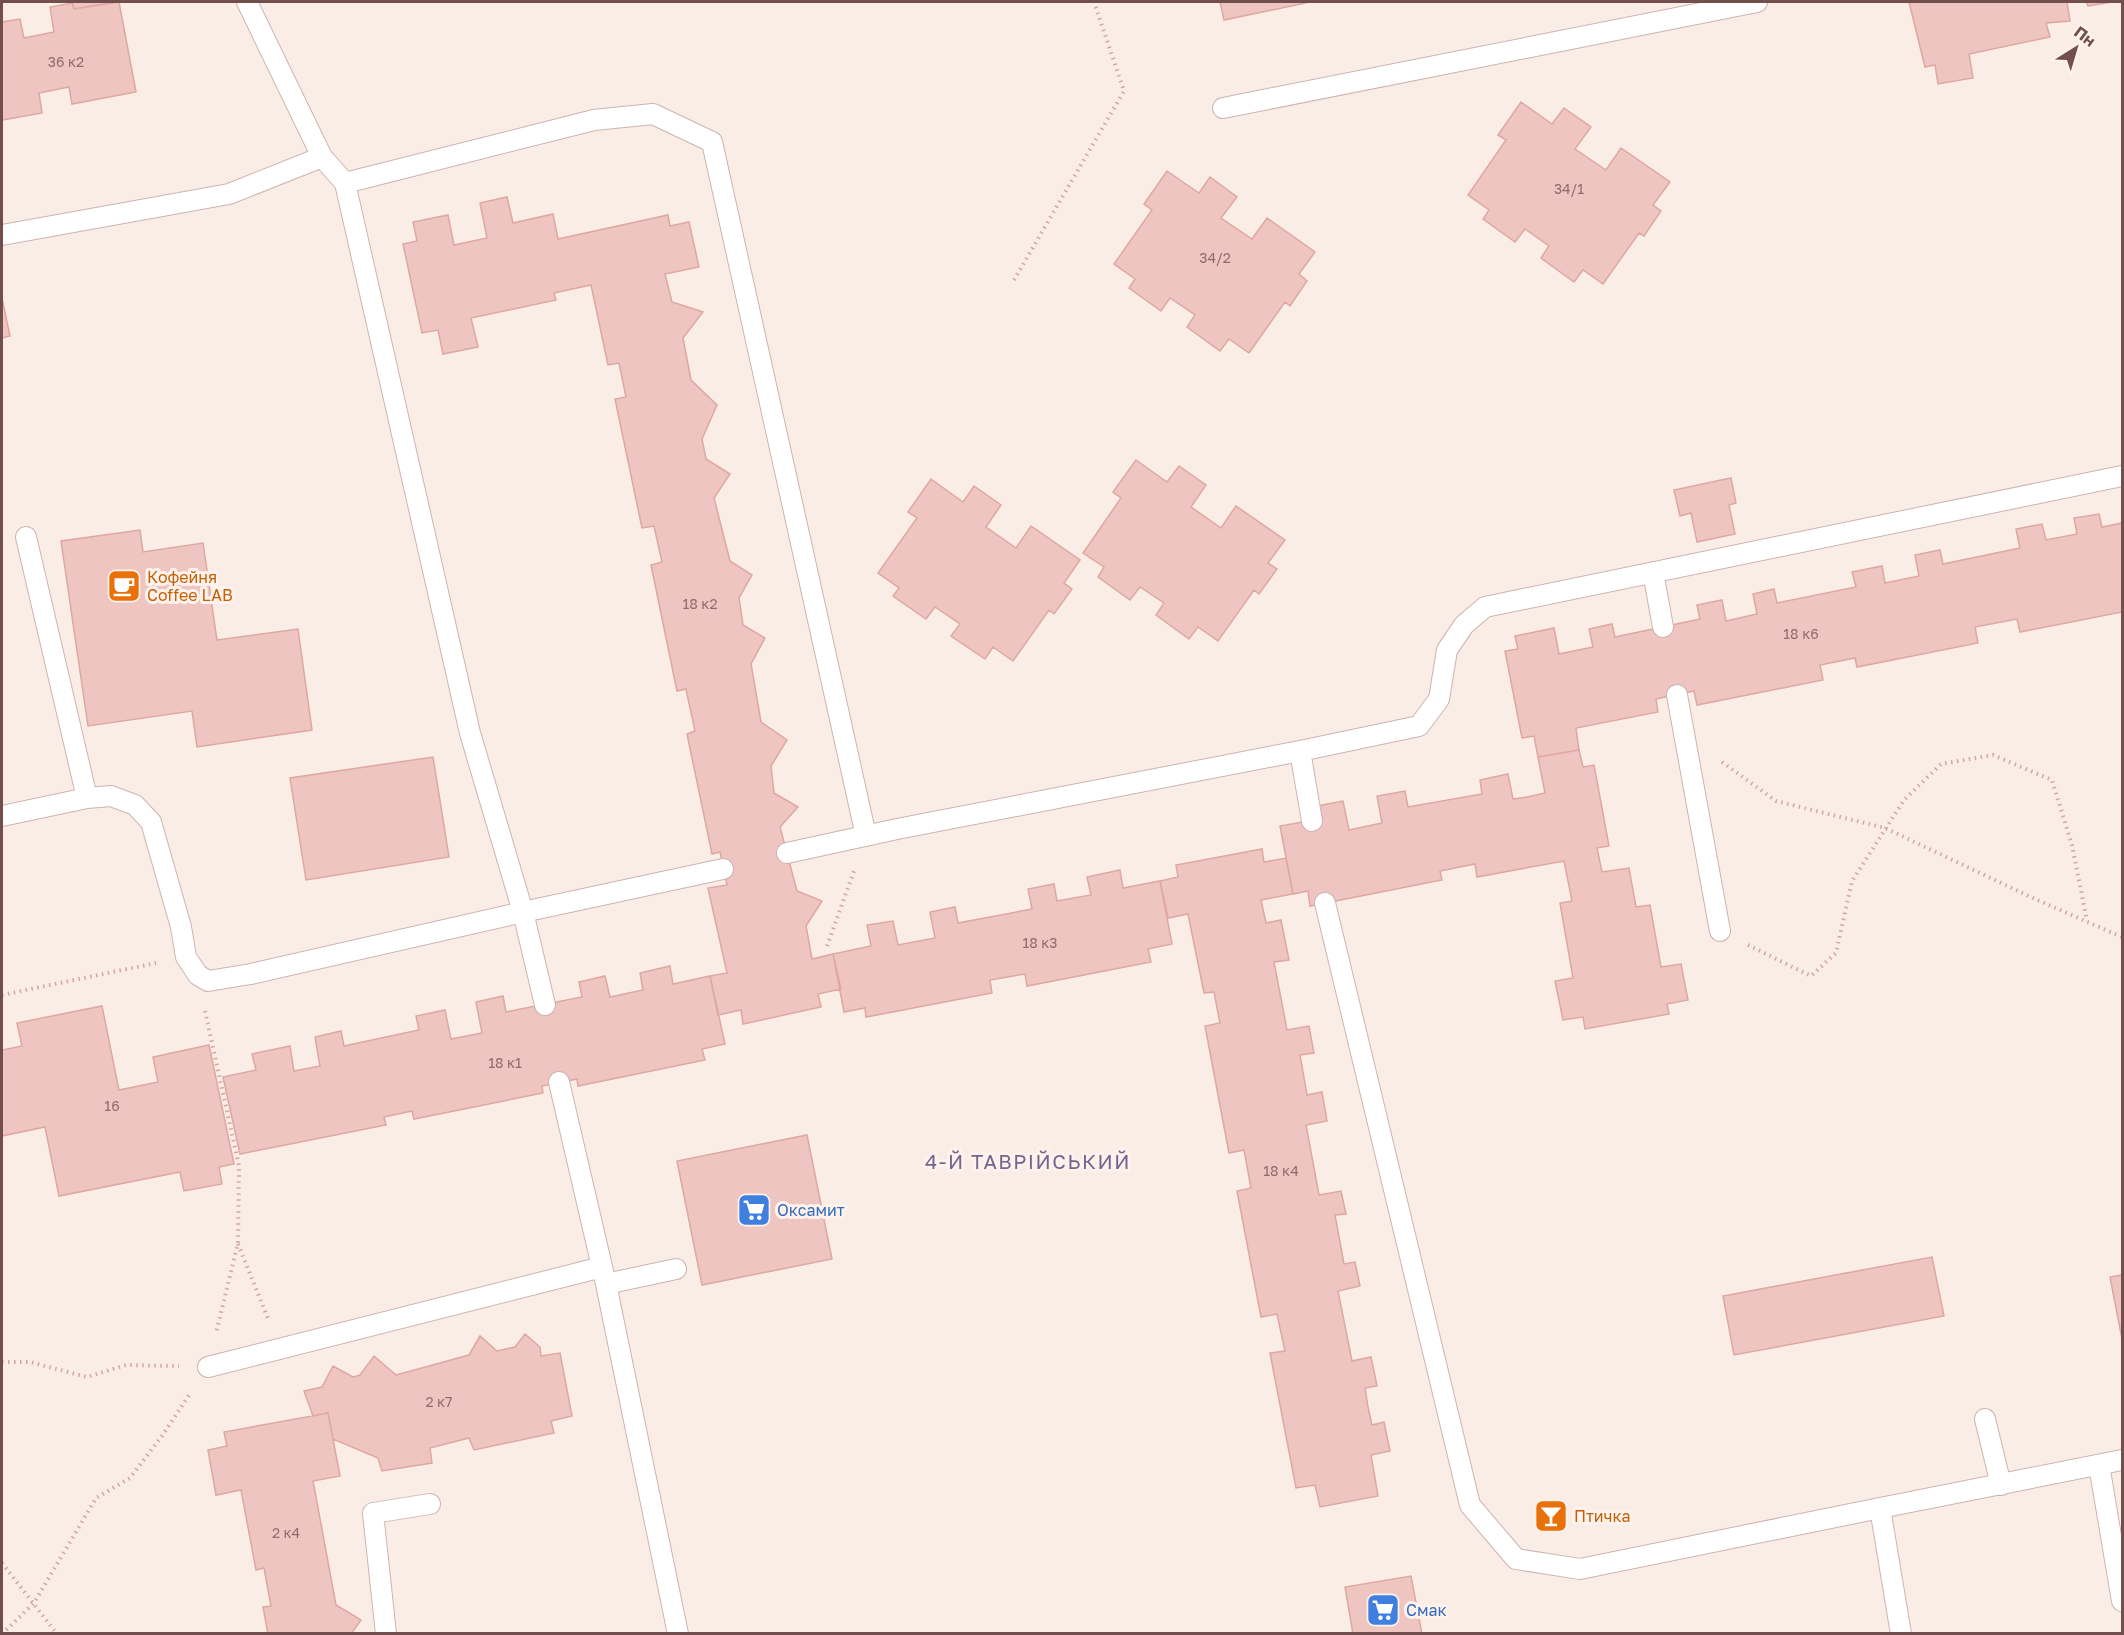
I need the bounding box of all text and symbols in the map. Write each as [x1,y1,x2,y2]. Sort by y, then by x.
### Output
north arrow [2046,18,2106,78]
text: Пн [2070,21,2100,51]
house number: 36 к2 [48,53,84,70]
house number: 34/1 [1554,180,1584,197]
house number: 34/2 [1199,249,1231,266]
place label: Кофейня Coffee LAB [147,567,233,605]
cafe icon: Кофейня Coffee LAB [106,568,142,604]
house number: 18 к2 [683,595,718,612]
house number: 18 к6 [1783,625,1819,642]
house number: 18 к3 [1022,934,1058,951]
house number: 18 к1 [488,1054,522,1071]
house number: 16 [104,1097,120,1114]
district label: 4-Й ТАВРІЙСЬКИЙ [925,1149,1131,1173]
house number: 18 к4 [1263,1162,1299,1179]
supermarket icon: Оксамит [736,1192,772,1228]
place label: Оксамит [777,1200,845,1220]
house number: 2 к7 [425,1393,453,1410]
bar icon: Птичка [1533,1498,1569,1534]
place label: Птичка [1574,1506,1631,1526]
house number: 2 к4 [272,1524,300,1541]
supermarket icon: Смак [1365,1592,1401,1628]
place label: Смак [1406,1600,1447,1620]

